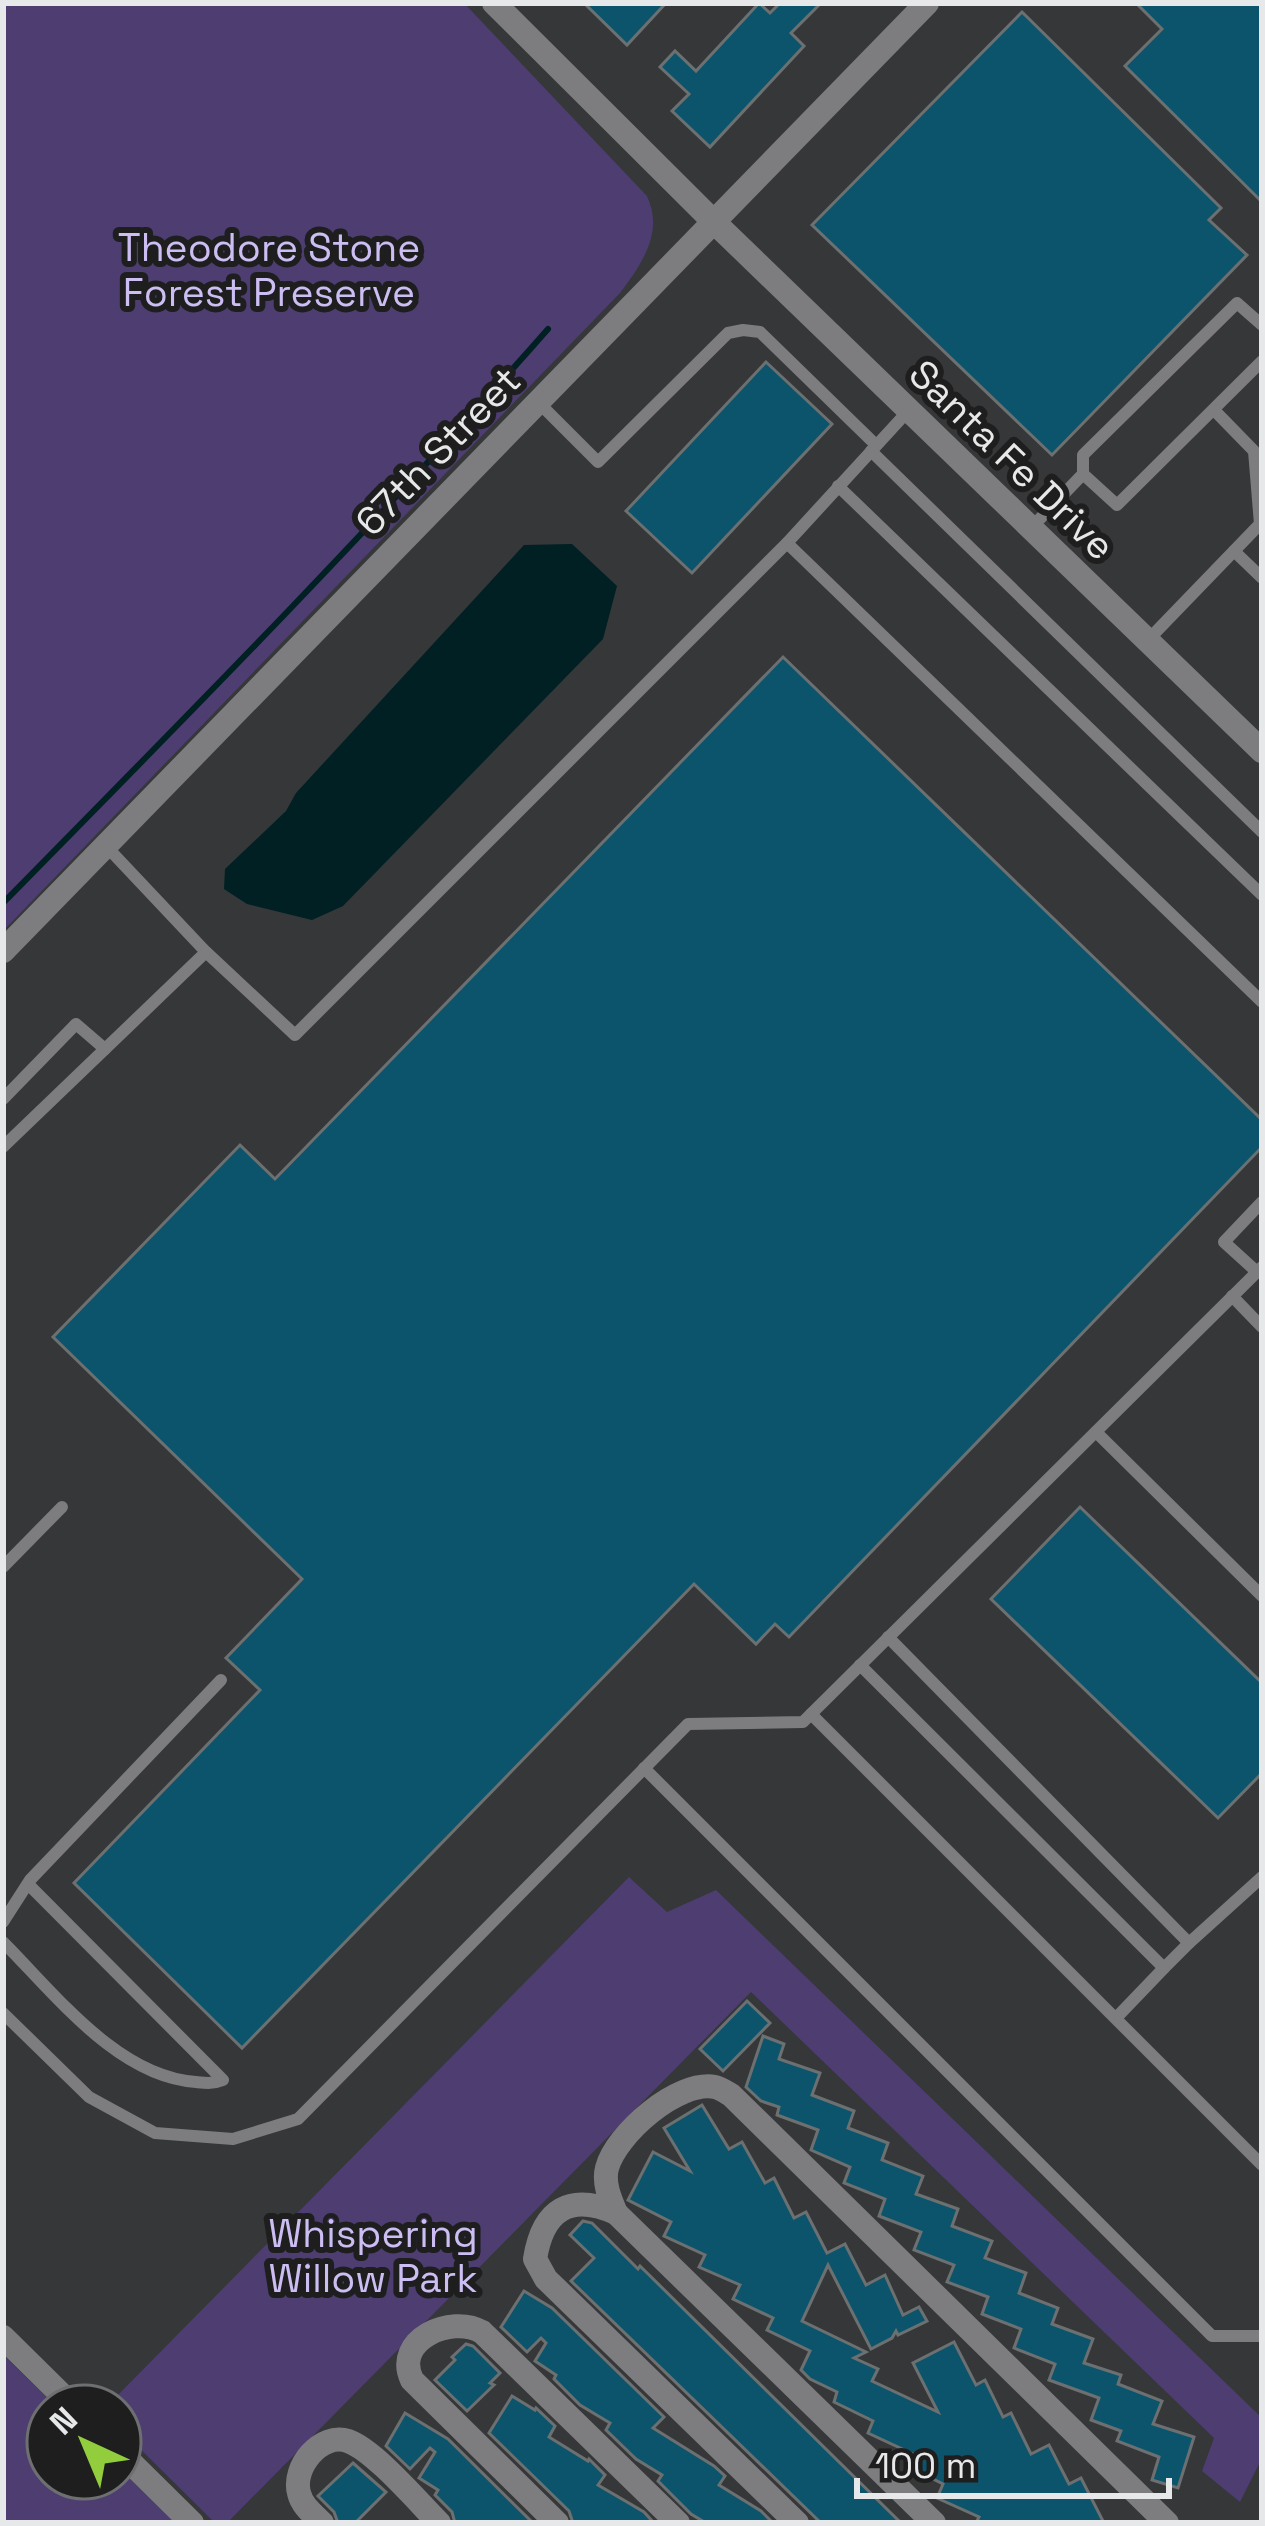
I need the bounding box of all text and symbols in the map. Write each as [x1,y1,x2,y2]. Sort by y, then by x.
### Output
park label: Theodore Stone Forest Preserve [118,223,420,317]
street label: Santa Fe Drive [899,350,1125,570]
street label: 67th Street [345,356,531,546]
park label: Whispering Willow Park [268,2209,478,2303]
north arrow [24,2382,144,2502]
text: N [41,2398,86,2444]
scale bar [857,2424,1169,2498]
text: 100 m [875,2443,976,2489]

